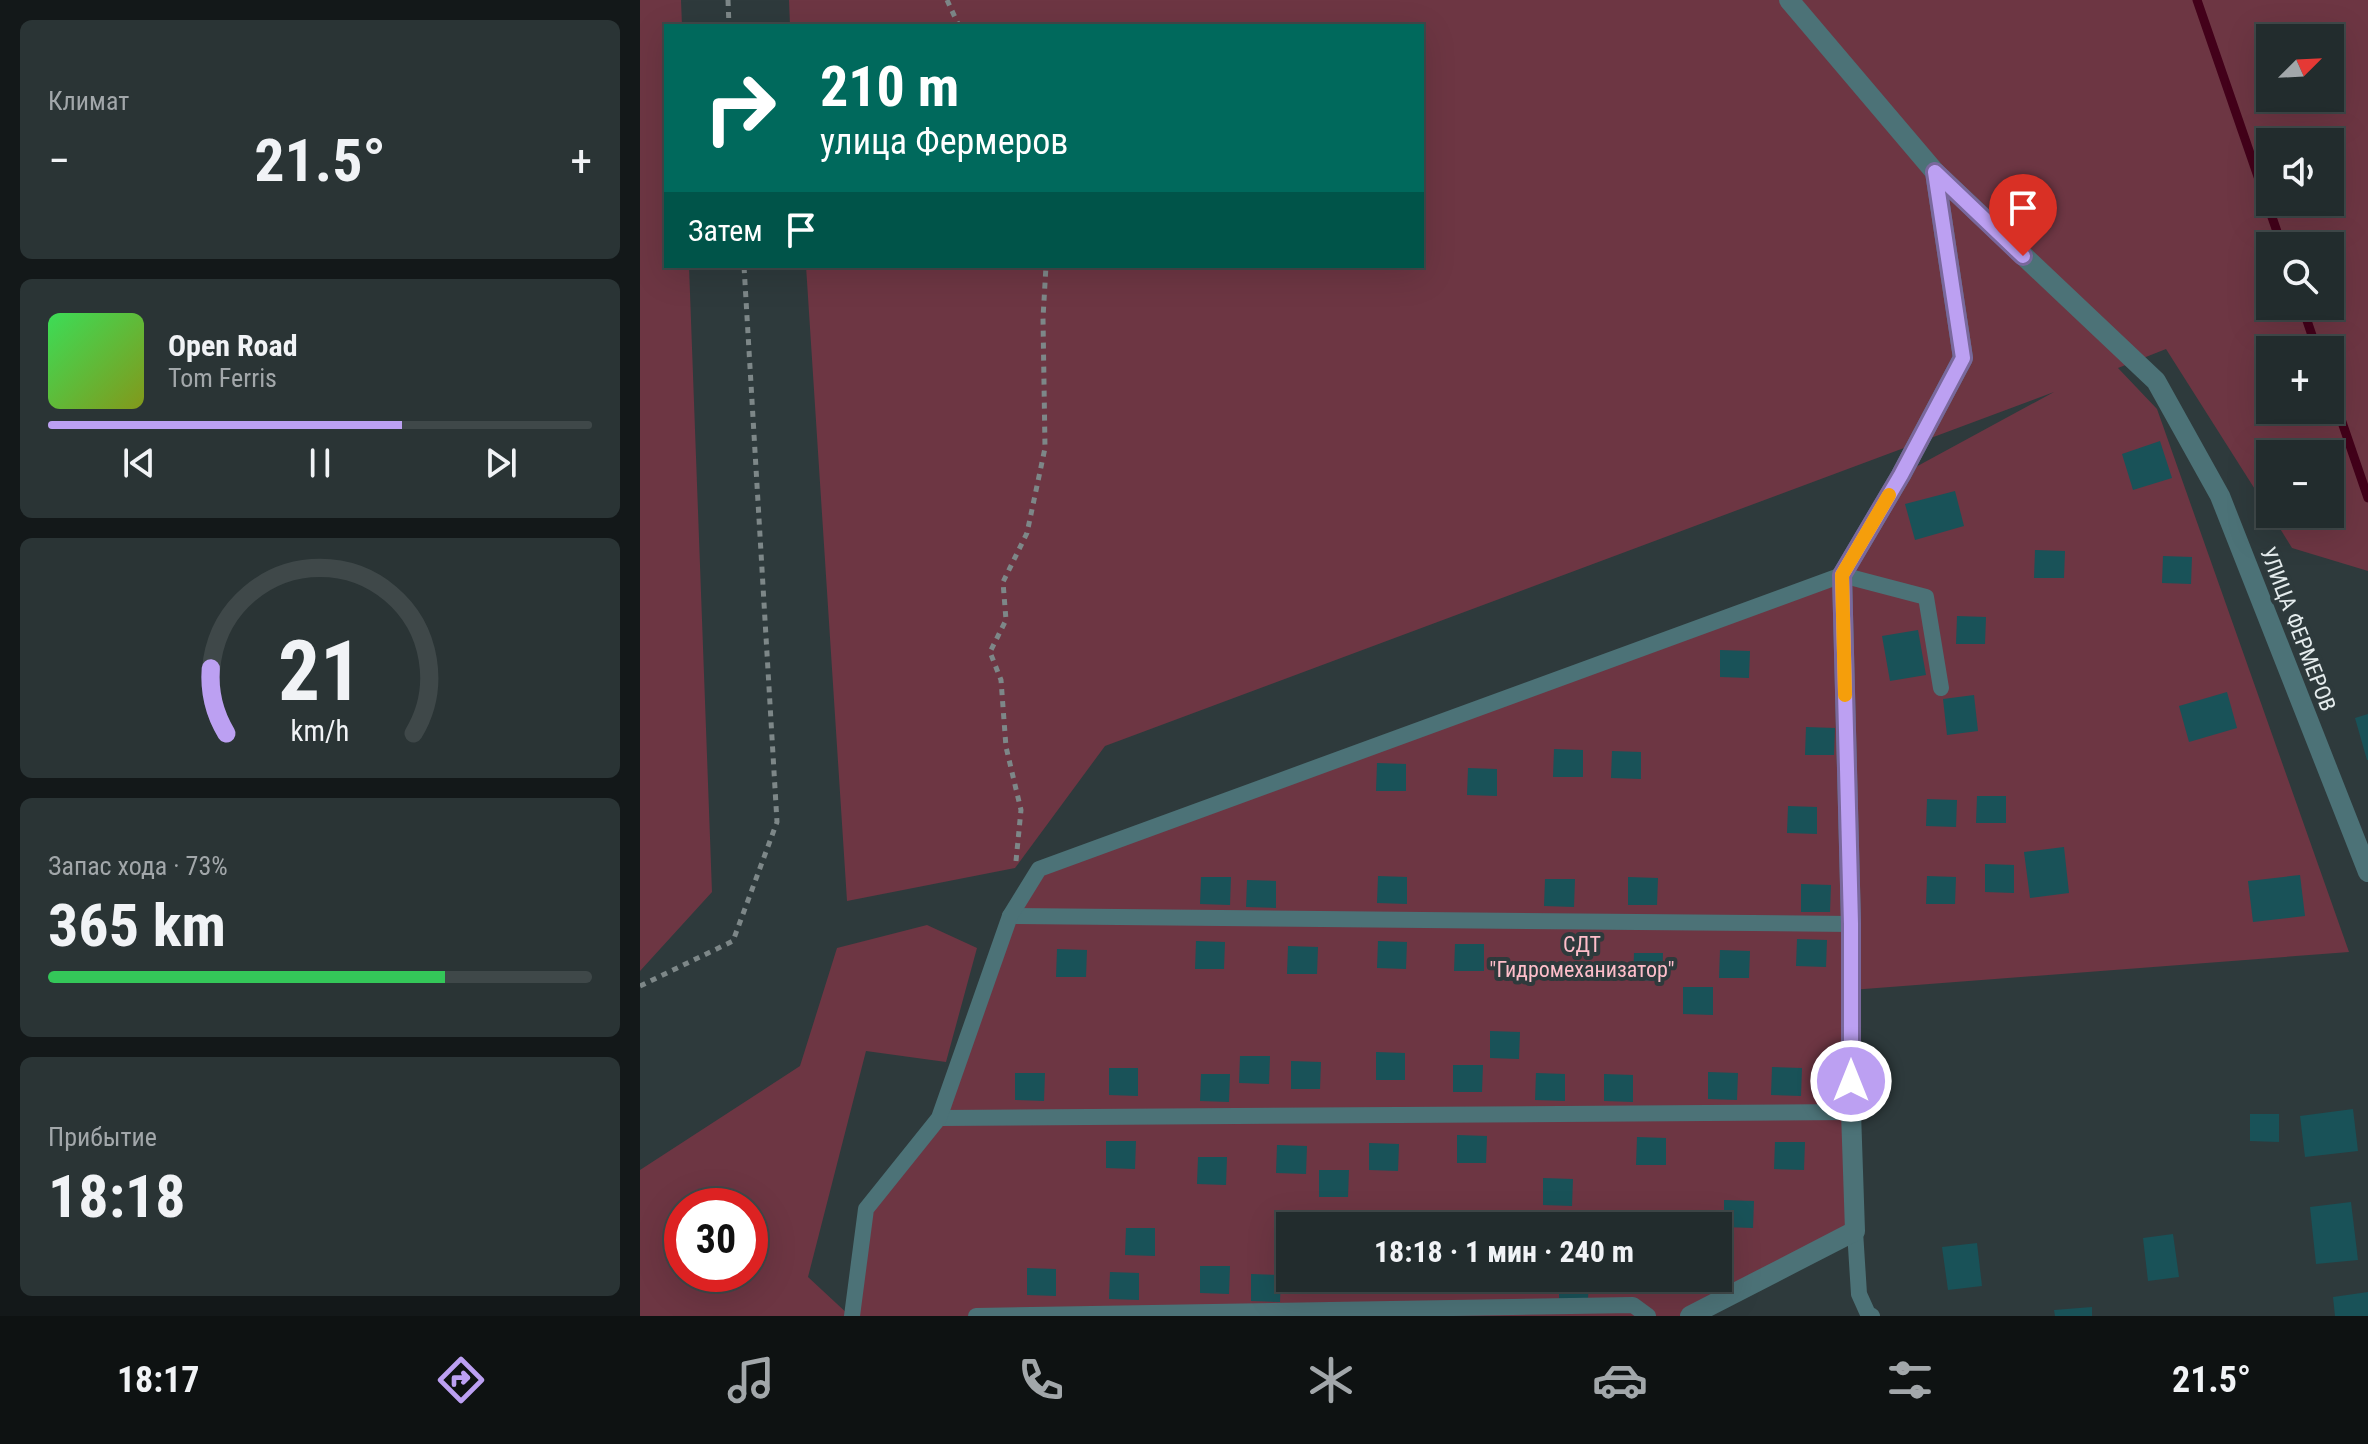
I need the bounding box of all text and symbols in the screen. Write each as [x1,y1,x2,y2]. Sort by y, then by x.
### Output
north arrow [2256,24,2344,112]
map controls [2256,24,2344,528]
text: 210 m [820,54,959,120]
icon: right [688,56,792,160]
text: Климат [48,86,129,116]
text: улица Фермеров [820,121,1068,163]
text: 21.5° [254,125,386,196]
button: sound [2256,128,2344,216]
text: − [48,135,70,187]
text: + [570,135,592,187]
pin [1989,174,2057,256]
icon: arrive [2001,186,2045,230]
icon: arrive [779,208,823,252]
text: Затем [688,213,763,248]
button: search [2256,232,2344,320]
text: Open Road [168,328,298,363]
button: + [2256,336,2344,424]
text: Tom Ferris [168,363,277,393]
button: − [2256,440,2344,528]
icon: previous [117,441,161,485]
icon: pause [298,441,342,485]
icon: next [479,441,523,485]
street label: УЛИЦА ФЕРМЕРОВ [2255,543,2341,715]
text: 21 [278,623,362,720]
text: km/h [291,714,349,748]
text: Запас хода · 73% [48,851,228,881]
text: 365 km [48,890,226,961]
park label: СДТ "Гидромеханизатор" [1489,932,1675,982]
position arrow [1809,1039,1893,1123]
text: Прибытие [48,1122,157,1152]
text: 18:18 [48,1161,186,1232]
speed limit sign: 30 [664,1188,768,1292]
text: 18:18 · 1 мин · 240 m [1374,1234,1634,1269]
icon: directions [433,1352,489,1408]
icon: music [723,1352,779,1408]
icon: phone [1013,1352,1069,1408]
icon: climate [1303,1352,1359,1408]
icon: car [1592,1352,1648,1408]
icon: filters [1882,1352,1938,1408]
text: 18:17 [117,1359,200,1401]
text: 21.5° [2172,1359,2251,1401]

